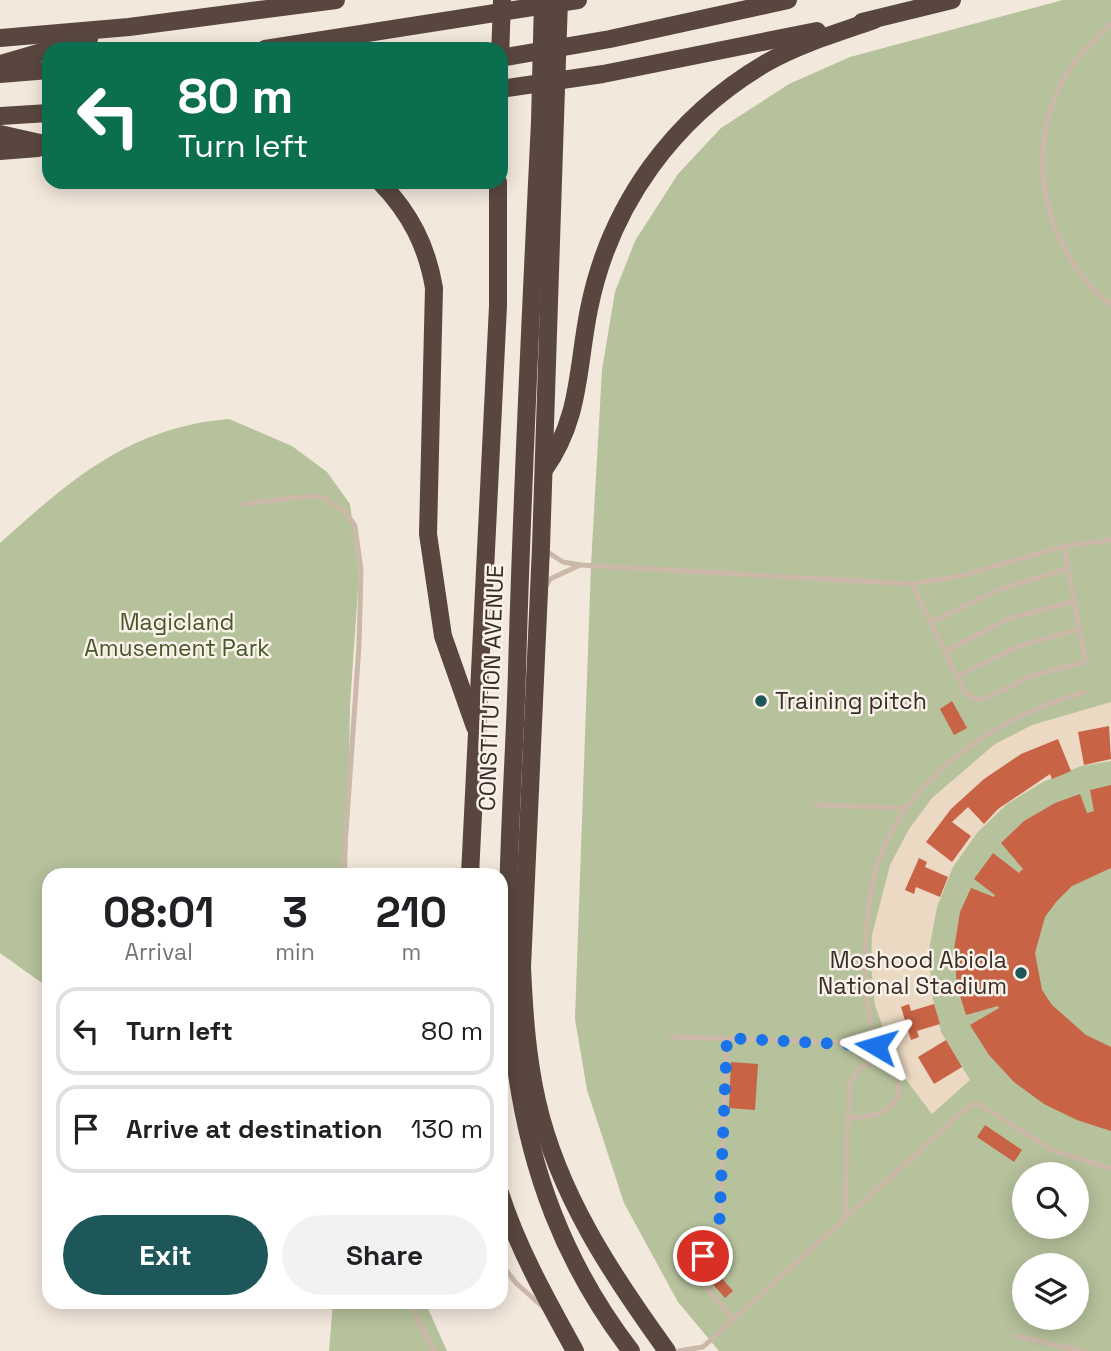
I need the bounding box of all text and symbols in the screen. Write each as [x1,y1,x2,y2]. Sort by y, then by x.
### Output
text: 80 m [178,65,293,127]
icon: left [63,70,154,161]
text: Turn left [178,126,308,166]
street label: CONSTITUTION AVENUE [472,564,510,812]
park label: Magicland Amusement Park [84,607,270,663]
place label: Training pitch [775,686,927,716]
marker: Training pitch [753,693,769,709]
text: 08:01 [103,886,214,939]
text: 3 [282,886,308,939]
text: 210 [376,886,447,939]
text: Arrival [124,937,193,967]
text: min [275,937,315,967]
text: m [401,937,421,967]
place label: Moshood Abiola National Stadium [818,945,1007,1001]
marker: Moshood Abiola National Stadium [1013,965,1029,981]
position arrow [839,1009,913,1083]
icon: left [67,1012,105,1050]
text: Turn left [126,1014,233,1048]
text: 80 m [421,1014,483,1048]
icon: arrive [67,1110,105,1148]
text: Arrive at destination [126,1112,383,1146]
text: 130 m [411,1112,483,1146]
map controls [1012,1162,1089,1330]
button: search [1012,1162,1089,1239]
button: Exit [63,1215,268,1295]
button: Share [282,1215,487,1295]
pin [673,1226,733,1286]
icon: arrive [684,1237,722,1275]
button: layers [1012,1253,1089,1330]

